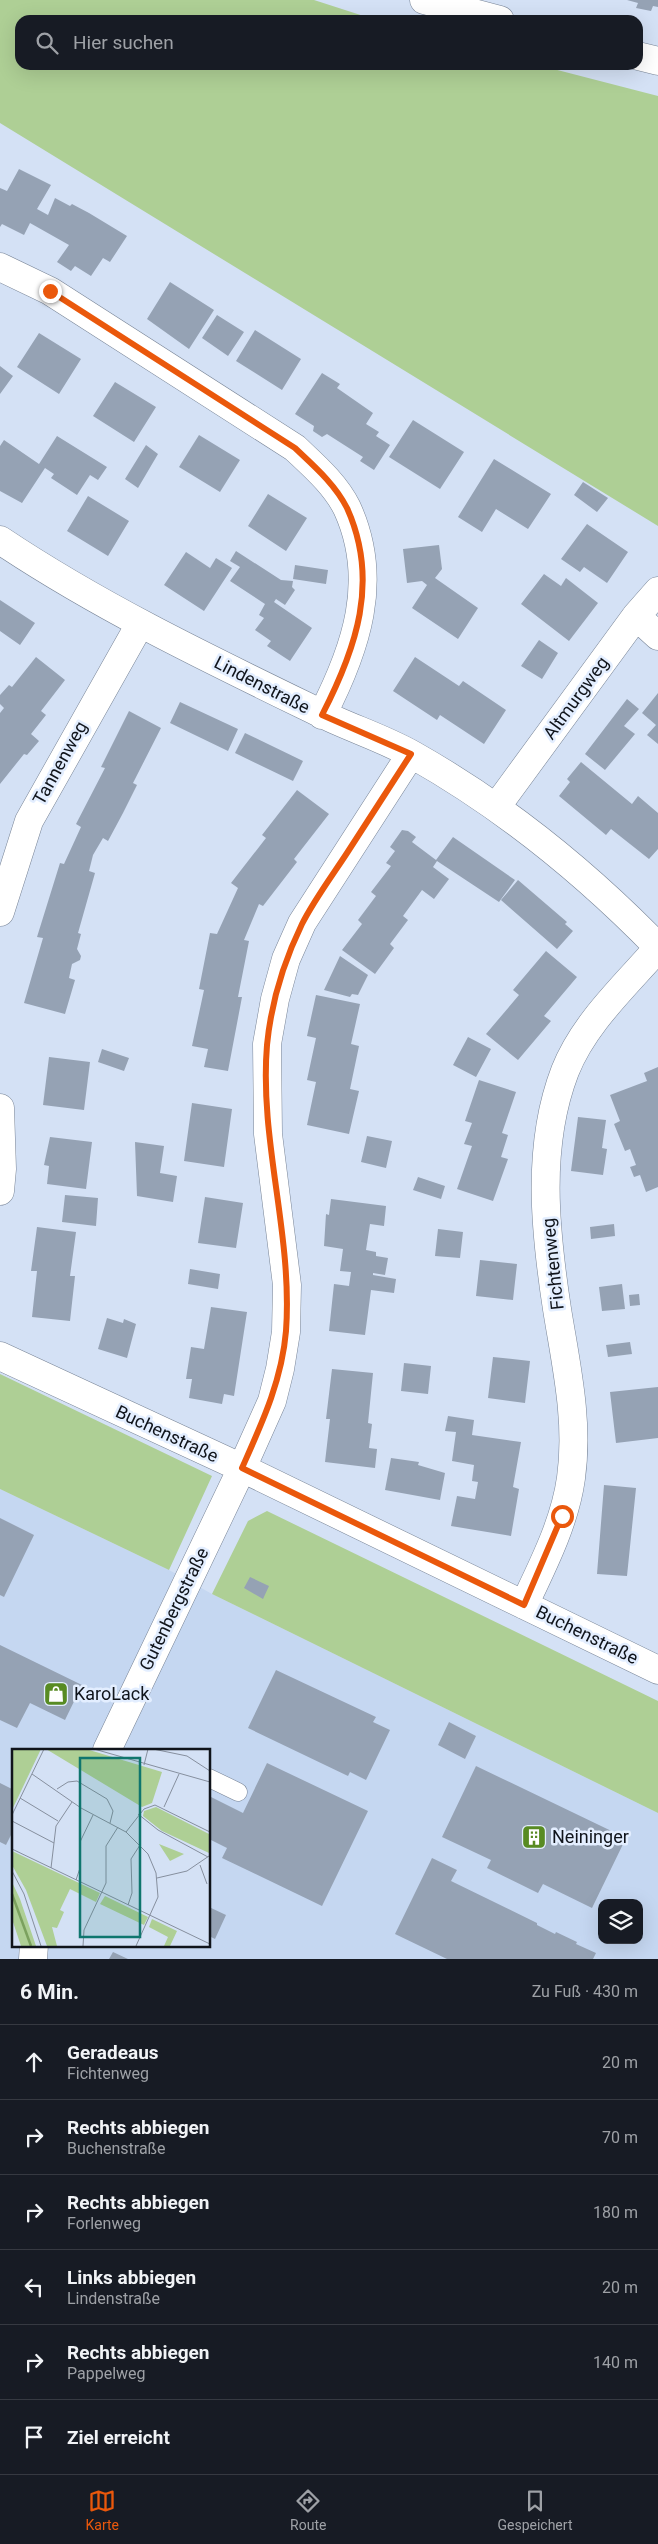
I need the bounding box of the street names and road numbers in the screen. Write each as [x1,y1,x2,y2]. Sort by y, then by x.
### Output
street label: Lindenstraße [211,651,314,718]
street label: Altmurgweg [539,652,613,743]
street label: Tannenweg [28,717,91,808]
street label: Fichtenweg [537,1217,568,1311]
street label: Buchenstraße [113,1401,222,1467]
street label: Gutenbergstraße [135,1544,212,1674]
street label: Buchenstraße [533,1601,642,1668]

